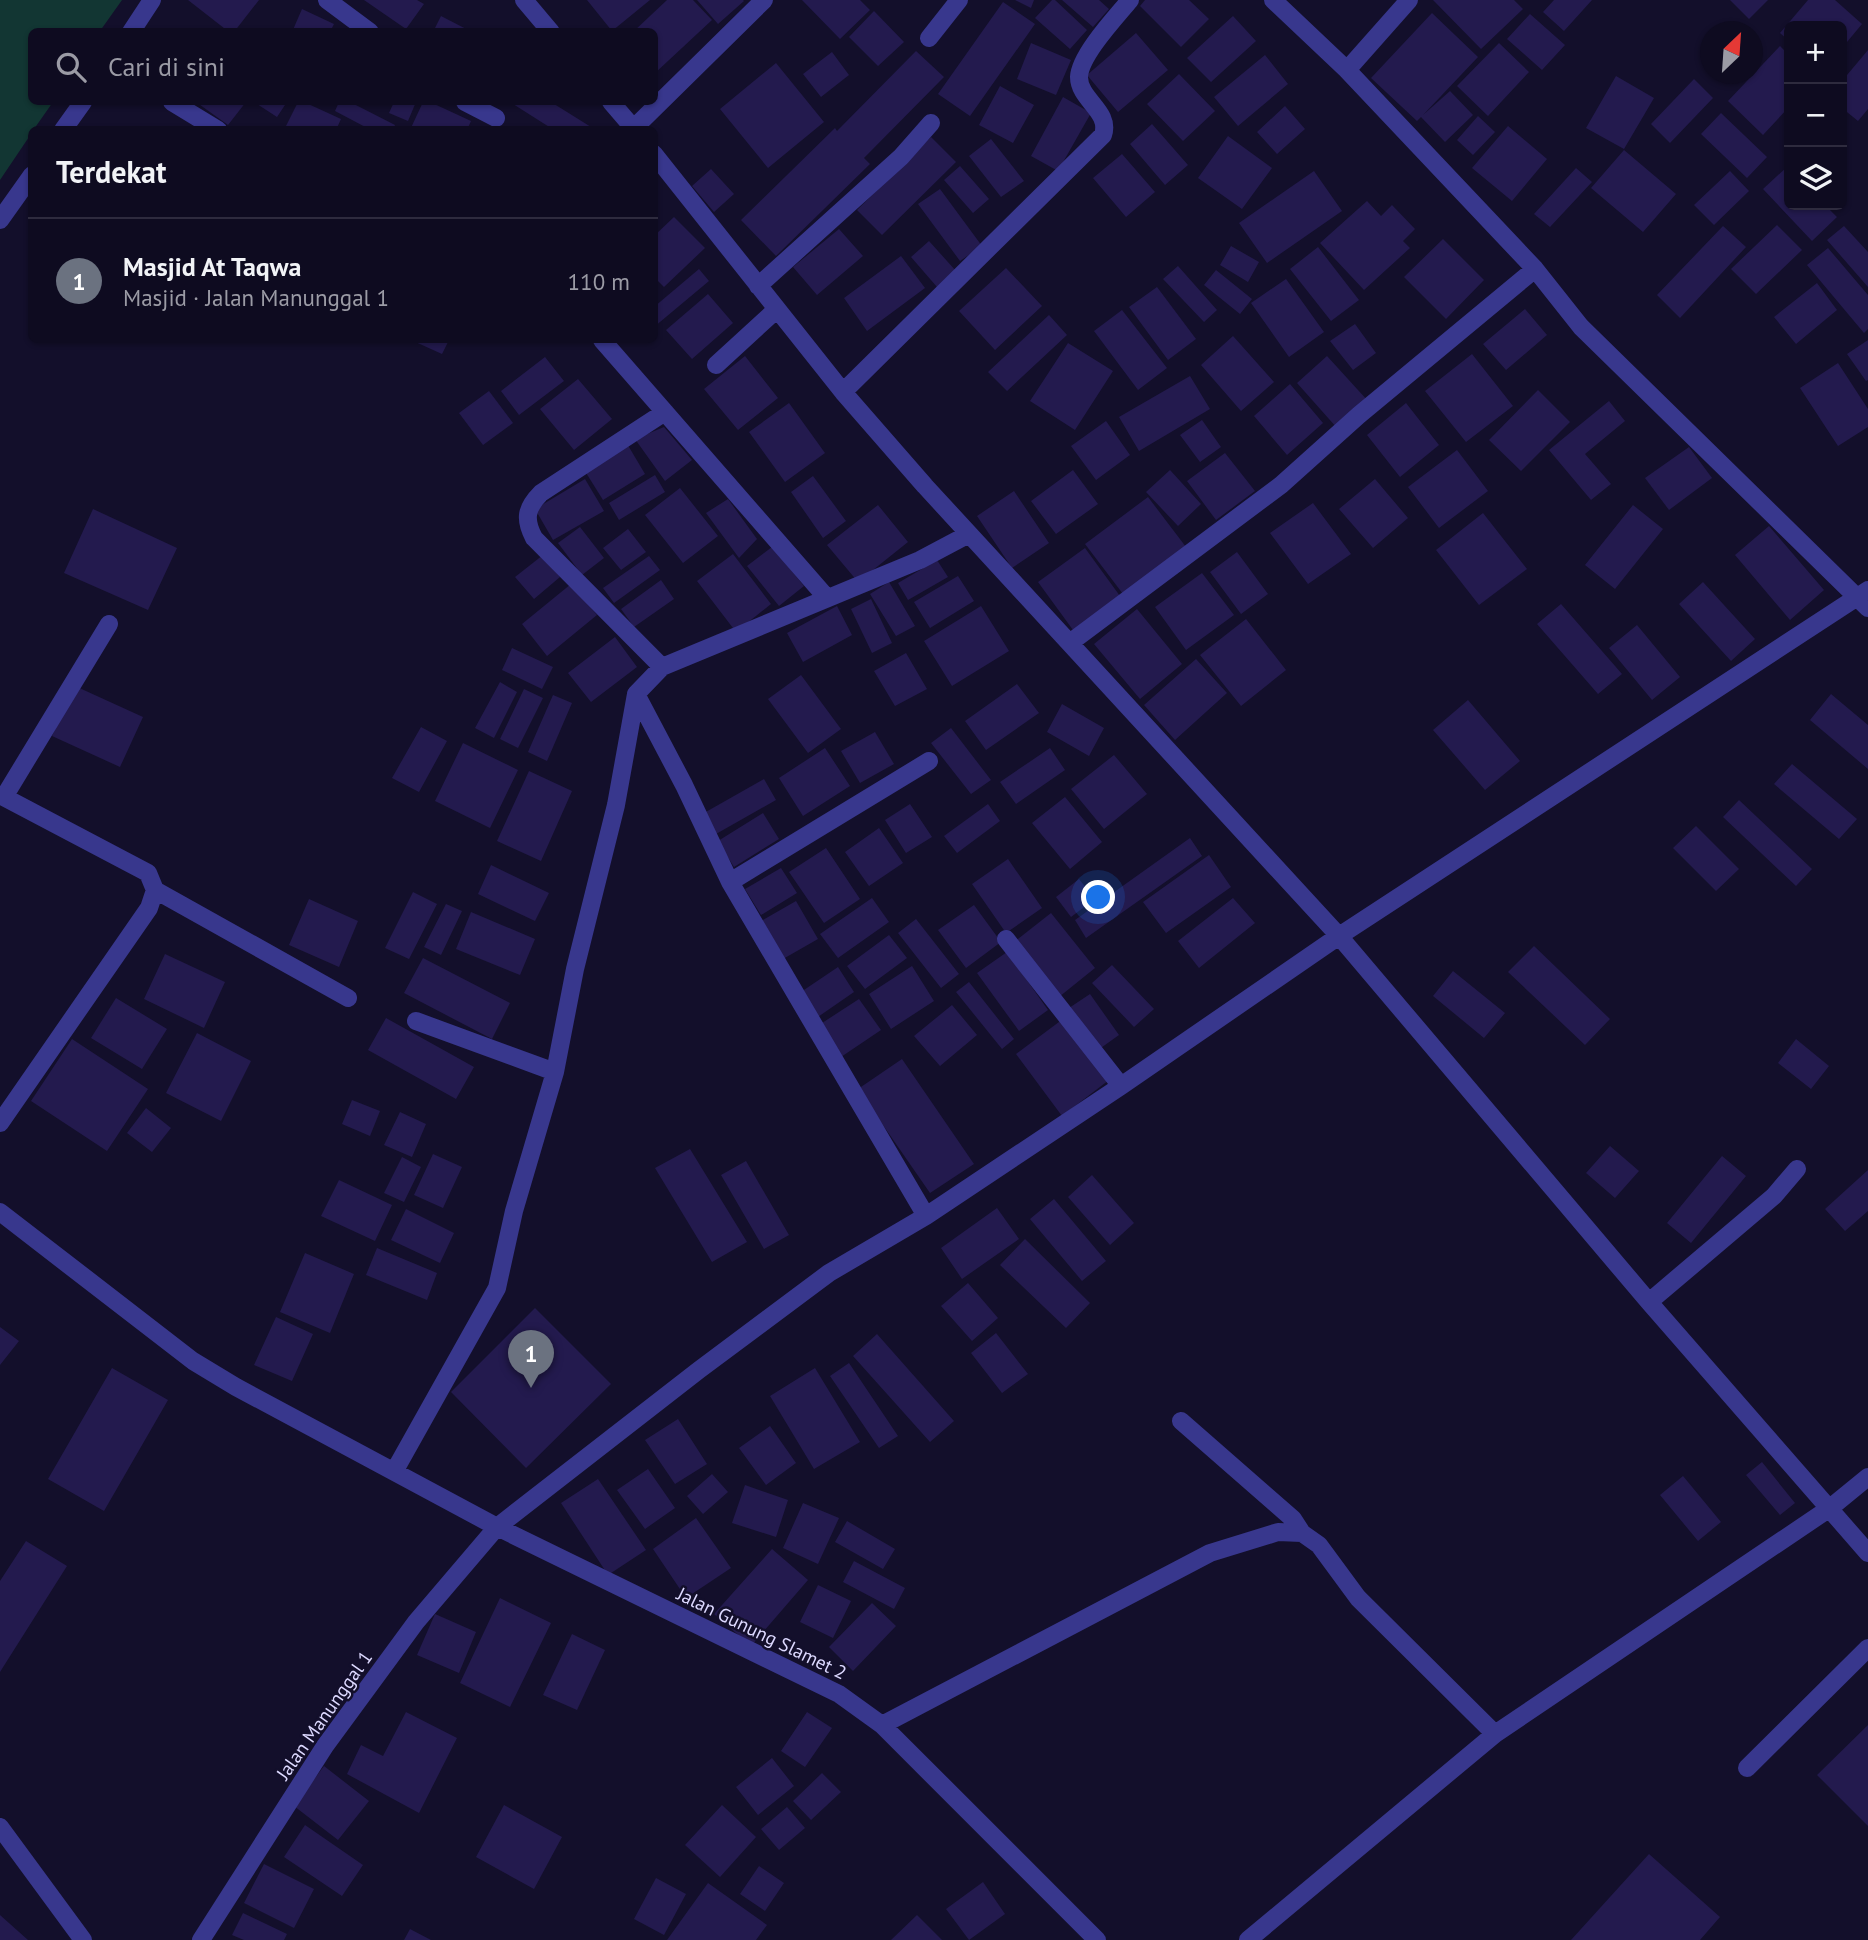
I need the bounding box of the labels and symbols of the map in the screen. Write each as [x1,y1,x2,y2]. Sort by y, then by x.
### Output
north arrow [1700,21,1763,84]
your location [1081,880,1115,914]
pin: 1 [508,1330,554,1388]
street label: Jalan Gunung Slamet 2 [672,1581,851,1684]
street label: Jalan Manunggal 1 [270,1646,377,1785]

